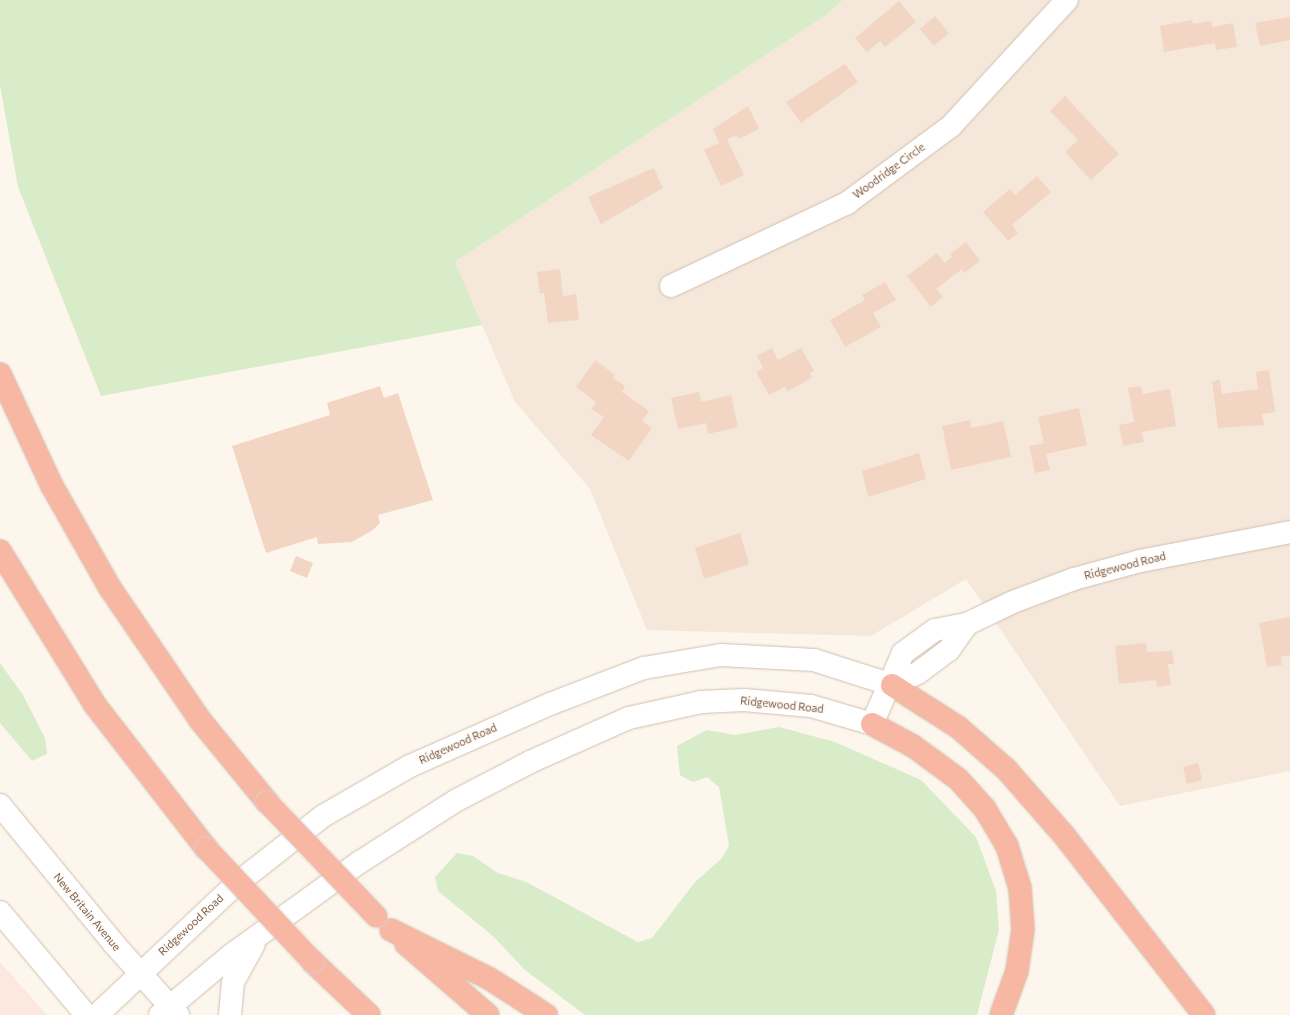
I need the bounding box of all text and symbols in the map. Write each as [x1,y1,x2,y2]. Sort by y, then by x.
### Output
street label: Woodridge Circle [850,140,928,202]
street label: Ridgewood Road [1083,549,1167,583]
street label: Ridgewood Road [740,694,824,716]
street label: Ridgewood Road [417,721,499,767]
street label: New Britain Avenue [51,870,123,954]
street label: Ridgewood Road [156,892,226,958]

